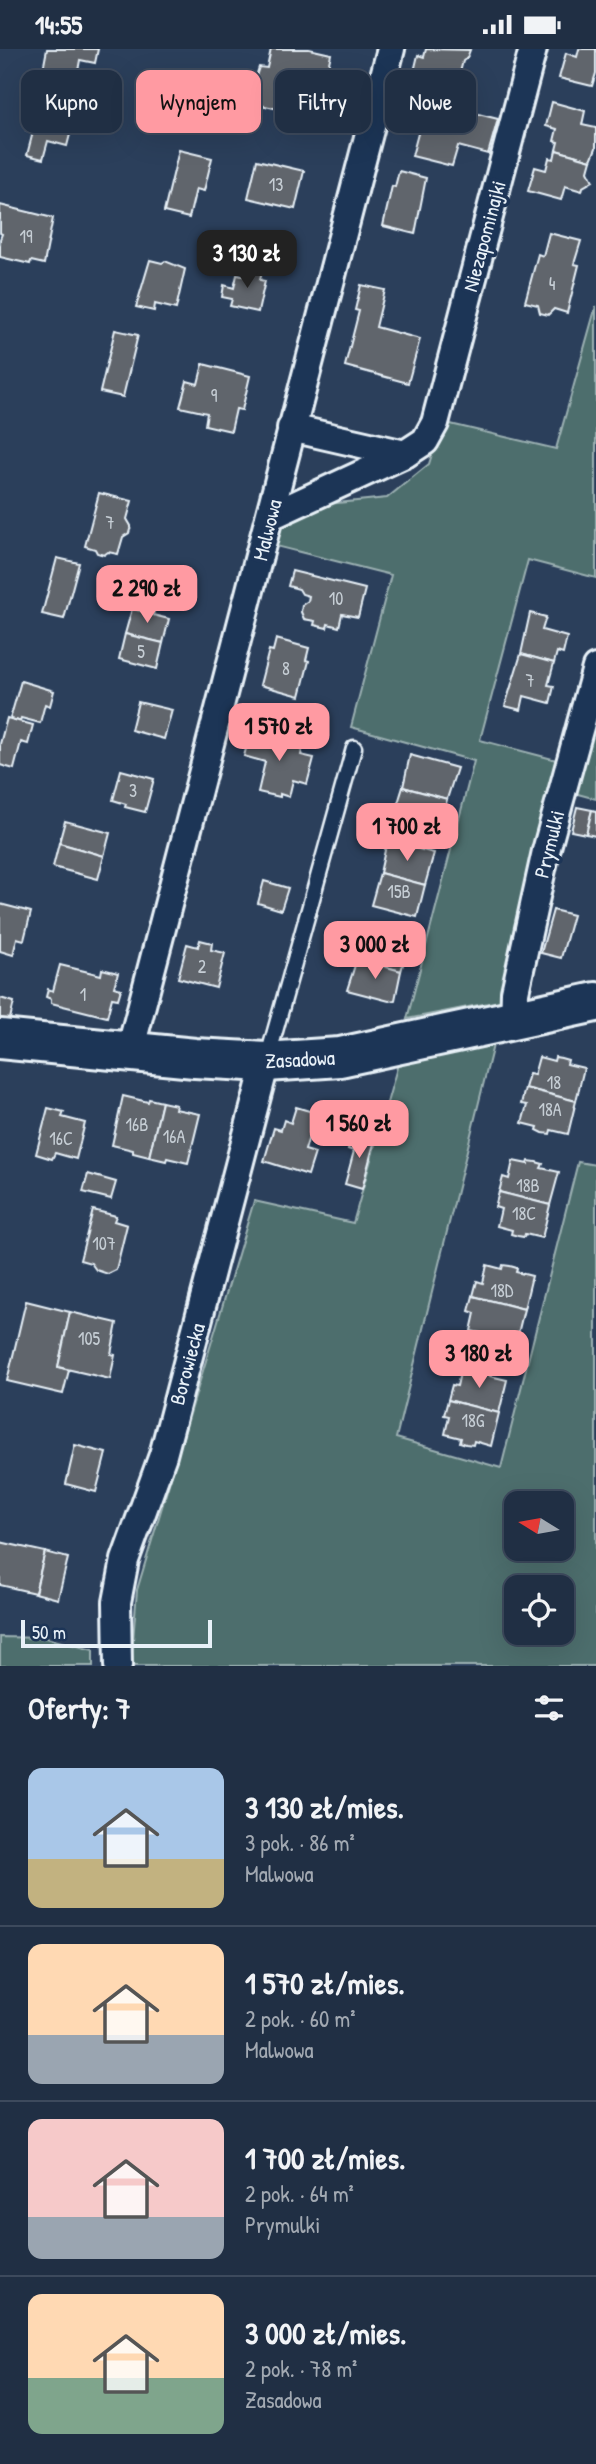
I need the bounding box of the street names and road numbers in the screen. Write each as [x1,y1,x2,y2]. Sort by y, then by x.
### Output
street label: Niezapominajki [455,177,513,295]
street label: Malwowa [245,496,289,564]
street label: Prymulki [527,807,571,881]
street label: Zasadowa [264,1043,336,1075]
street label: Borowiecka [162,1320,212,1408]

